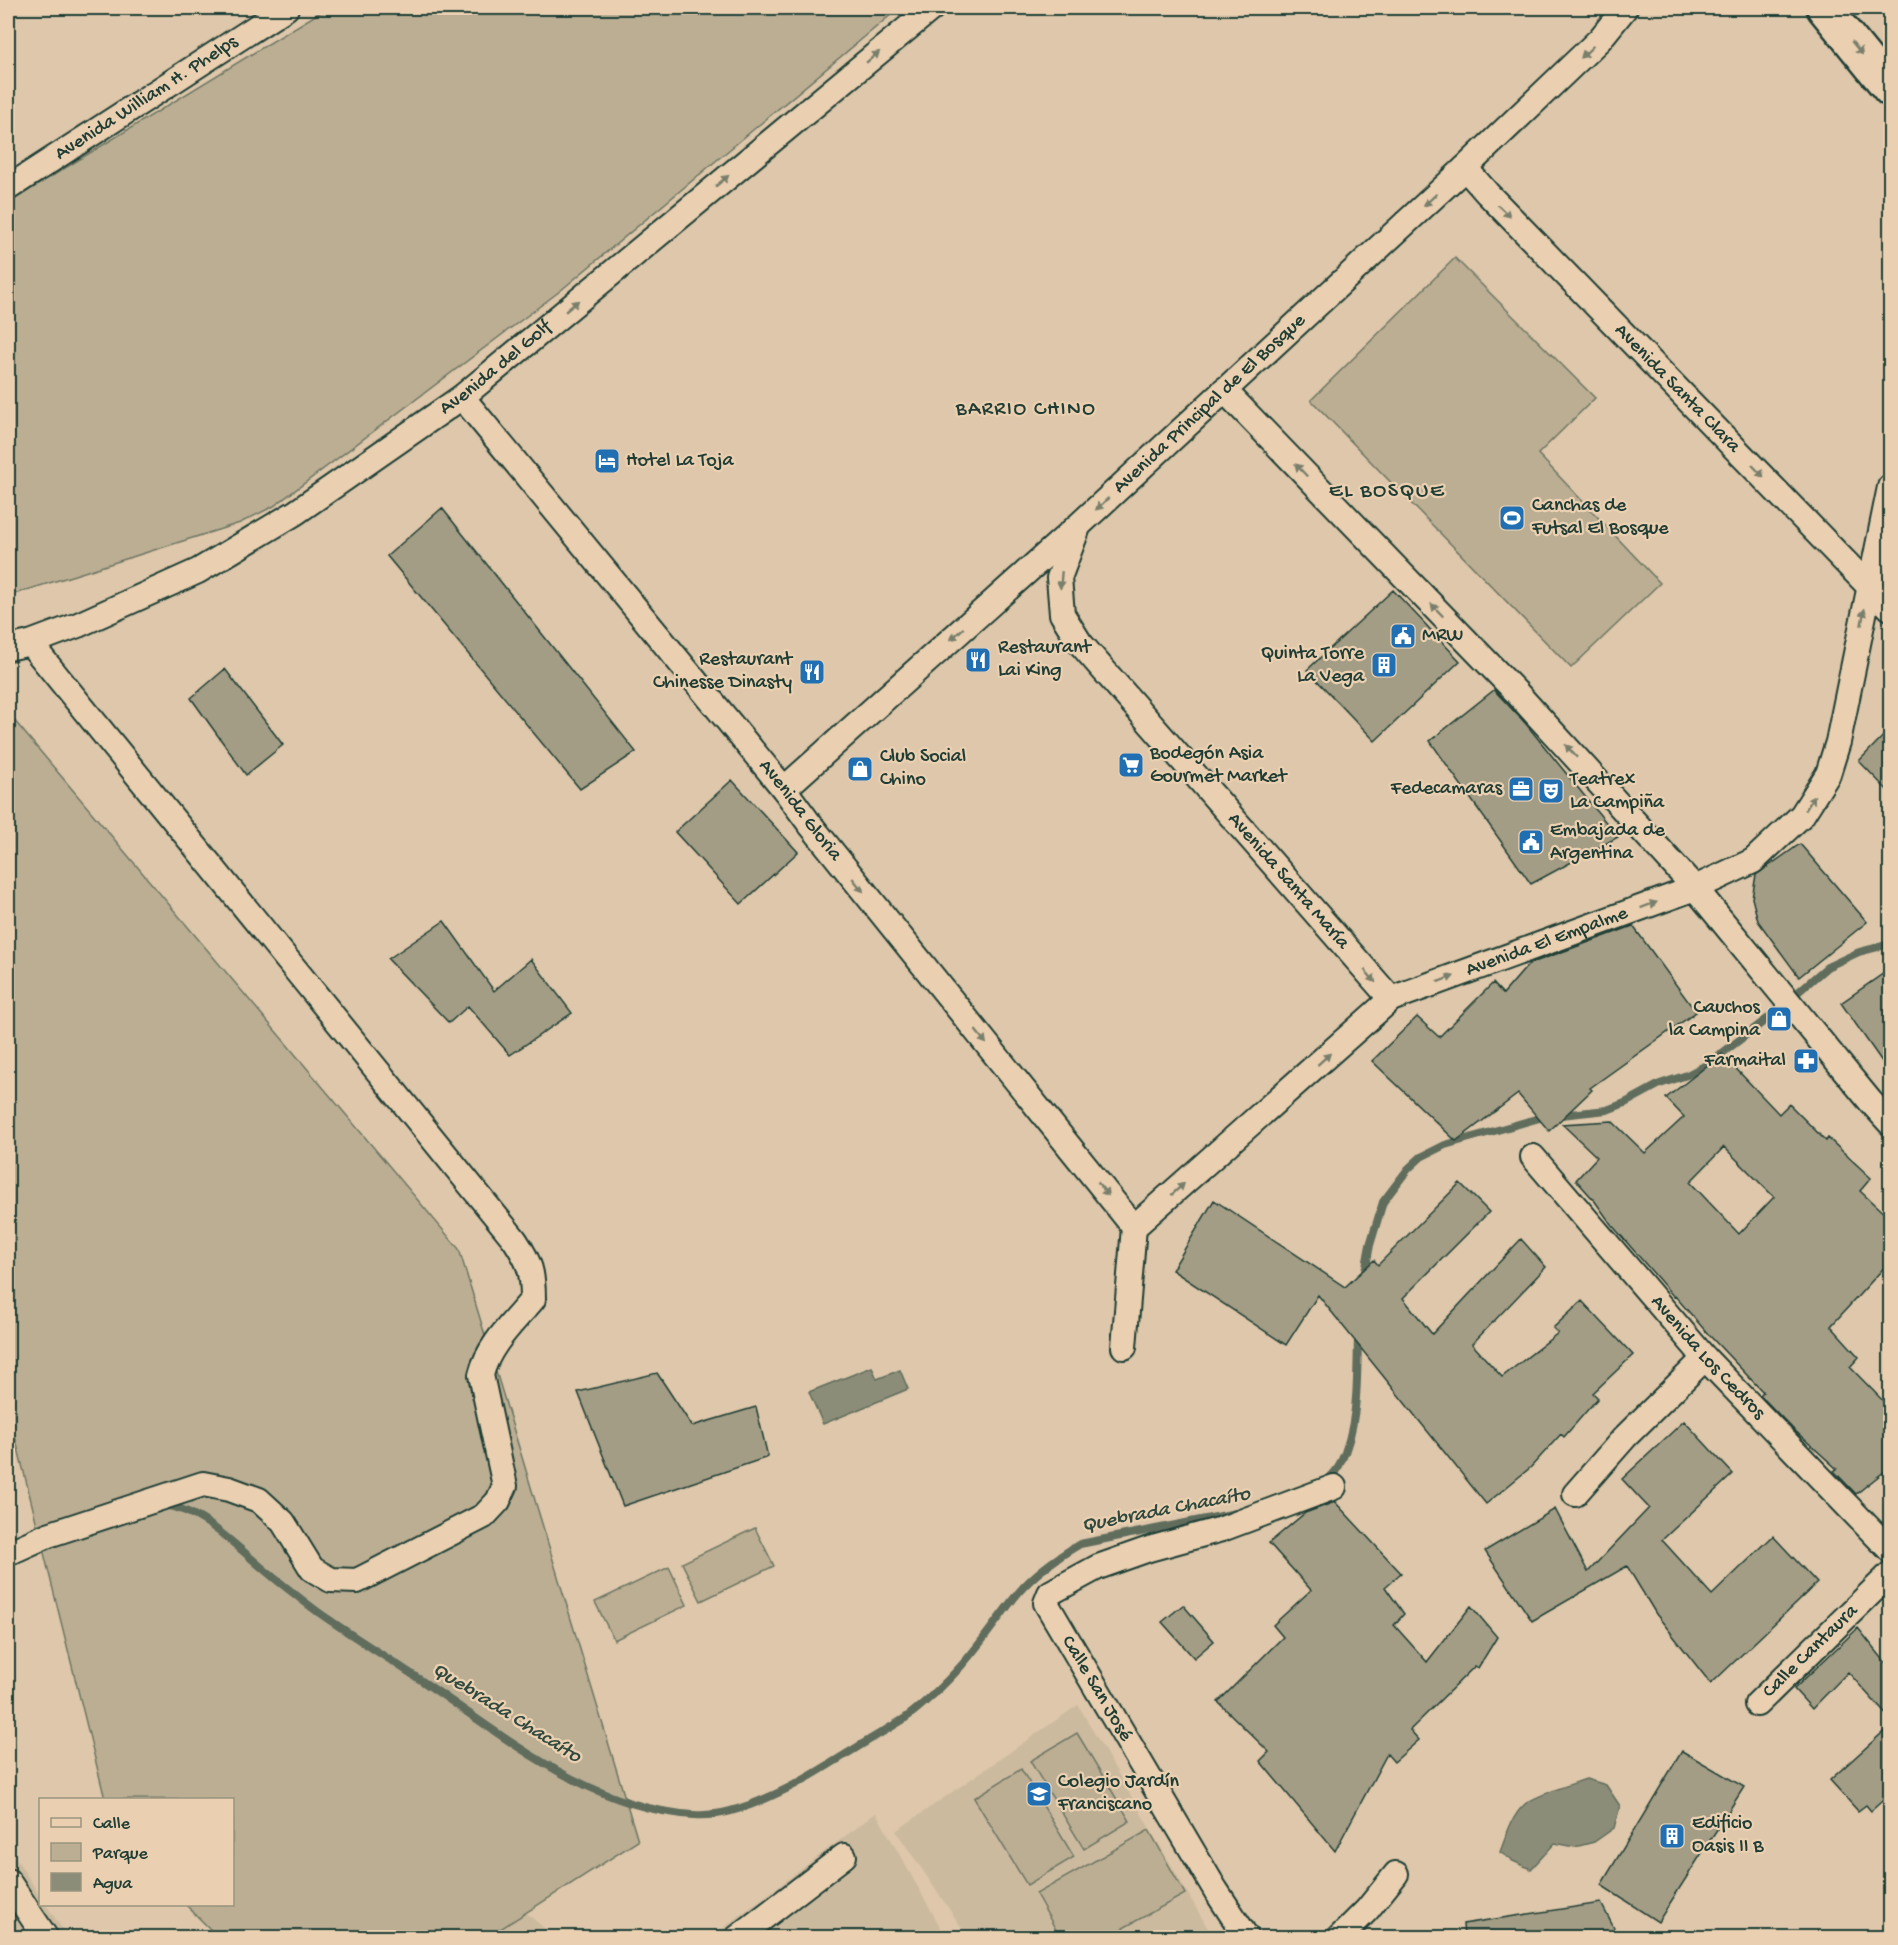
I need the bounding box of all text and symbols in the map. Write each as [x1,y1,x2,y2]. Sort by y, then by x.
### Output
street label: Avenida William H. Phelps [51,30,243,166]
one-way arrow [1851,41,1863,56]
one-way arrow [1580,44,1594,58]
one-way arrow [865,51,880,64]
one-way arrow [714,175,730,188]
one-way arrow [1422,193,1437,207]
one-way arrow [1497,203,1511,217]
one-way arrow [564,299,580,312]
street label: Avenida Principal de El Bosque [1109,309,1311,499]
street label: Avenida del Golf [435,315,558,420]
street label: Avenida Santa Clara [1609,319,1745,459]
district label: BARRIO CHINO [955,398,1096,423]
hotel icon: Hotel La Toja [592,446,622,476]
place label: Hotel La Toja [626,450,734,473]
one-way arrow [1294,463,1308,477]
one-way arrow [1750,463,1764,477]
district label: EL BOSQUE [1329,479,1445,505]
place label: Canchas de Futsal El Bosque [1531,495,1669,541]
one-way arrow [1094,497,1109,511]
sports icon: Canchas de Futsal El Bosque [1497,503,1527,533]
one-way arrow [1056,571,1066,590]
one-way arrow [1430,603,1444,617]
one-way arrow [1859,607,1868,626]
public building icon: MRW [1388,621,1418,651]
place label: MRW [1422,625,1463,648]
one-way arrow [950,627,965,640]
place label: Restaurant Lai King [998,637,1093,683]
place label: Quinta Torre La Vega [1261,643,1365,689]
restaurant icon: Restaurant Lai King [963,645,993,675]
place label: Restaurant Chinesse Dinasty [653,649,794,695]
building icon: Quinta Torre La Vega [1369,650,1399,680]
restaurant icon: Restaurant Chinesse Dinasty [797,657,827,687]
place label: Bodegón Asia Gourmet Market [1149,743,1288,789]
one-way arrow [1564,744,1578,759]
place label: Club Social Chino [880,746,966,792]
supermarket icon: Bodegón Asia Gourmet Market [1116,750,1146,780]
shop icon: Club Social Chino [845,754,875,784]
street label: Avenida Gloria [753,755,847,866]
place label: Teatrex La Campiña [1569,769,1665,815]
office icon: Fedecamaras [1506,774,1536,804]
theatre icon: Teatrex La Campiña [1536,776,1566,806]
place label: Fedecamaras [1390,778,1503,801]
one-way arrow [1804,794,1815,811]
street label: Avenida Santa María [1222,808,1355,955]
place label: Embajada de Argentina [1550,820,1666,866]
public building icon: Embajada de Argentina [1516,827,1546,857]
one-way arrow [852,877,865,893]
one-way arrow [1640,899,1658,909]
street label: Avenida El Empalme [1463,902,1632,982]
one-way arrow [1363,968,1376,983]
one-way arrow [1437,974,1455,984]
place label: Cauchos la Campina [1669,997,1761,1043]
shop icon: Cauchos la Campina [1764,1004,1794,1034]
one-way arrow [974,1029,986,1044]
pharmacy icon: Farmaital [1791,1046,1821,1076]
place label: Farmaital [1703,1050,1786,1073]
one-way arrow [1316,1053,1331,1066]
one-way arrow [1096,1181,1108,1196]
one-way arrow [1170,1183,1185,1196]
street label: Avenida Los Cedros [1645,1291,1770,1425]
water label: Quebrada Chacaíto [1080,1482,1253,1540]
street label: Calle Cantaura [1758,1599,1864,1703]
street label: Calle San José [1055,1632,1137,1747]
water label: Quebrada Chacaíto [427,1658,586,1771]
place label: Colegio Jardín Franciscano [1057,1771,1180,1817]
school or university icon: Colegio Jardín Franciscano [1024,1779,1054,1809]
legend [39,1798,234,1906]
place label: Edificio Oasis II B [1692,1813,1764,1859]
text: Calle [93,1814,131,1835]
building icon: Edificio Oasis II B [1657,1821,1687,1851]
text: Parque [92,1844,149,1865]
text: Agua [93,1874,133,1895]

